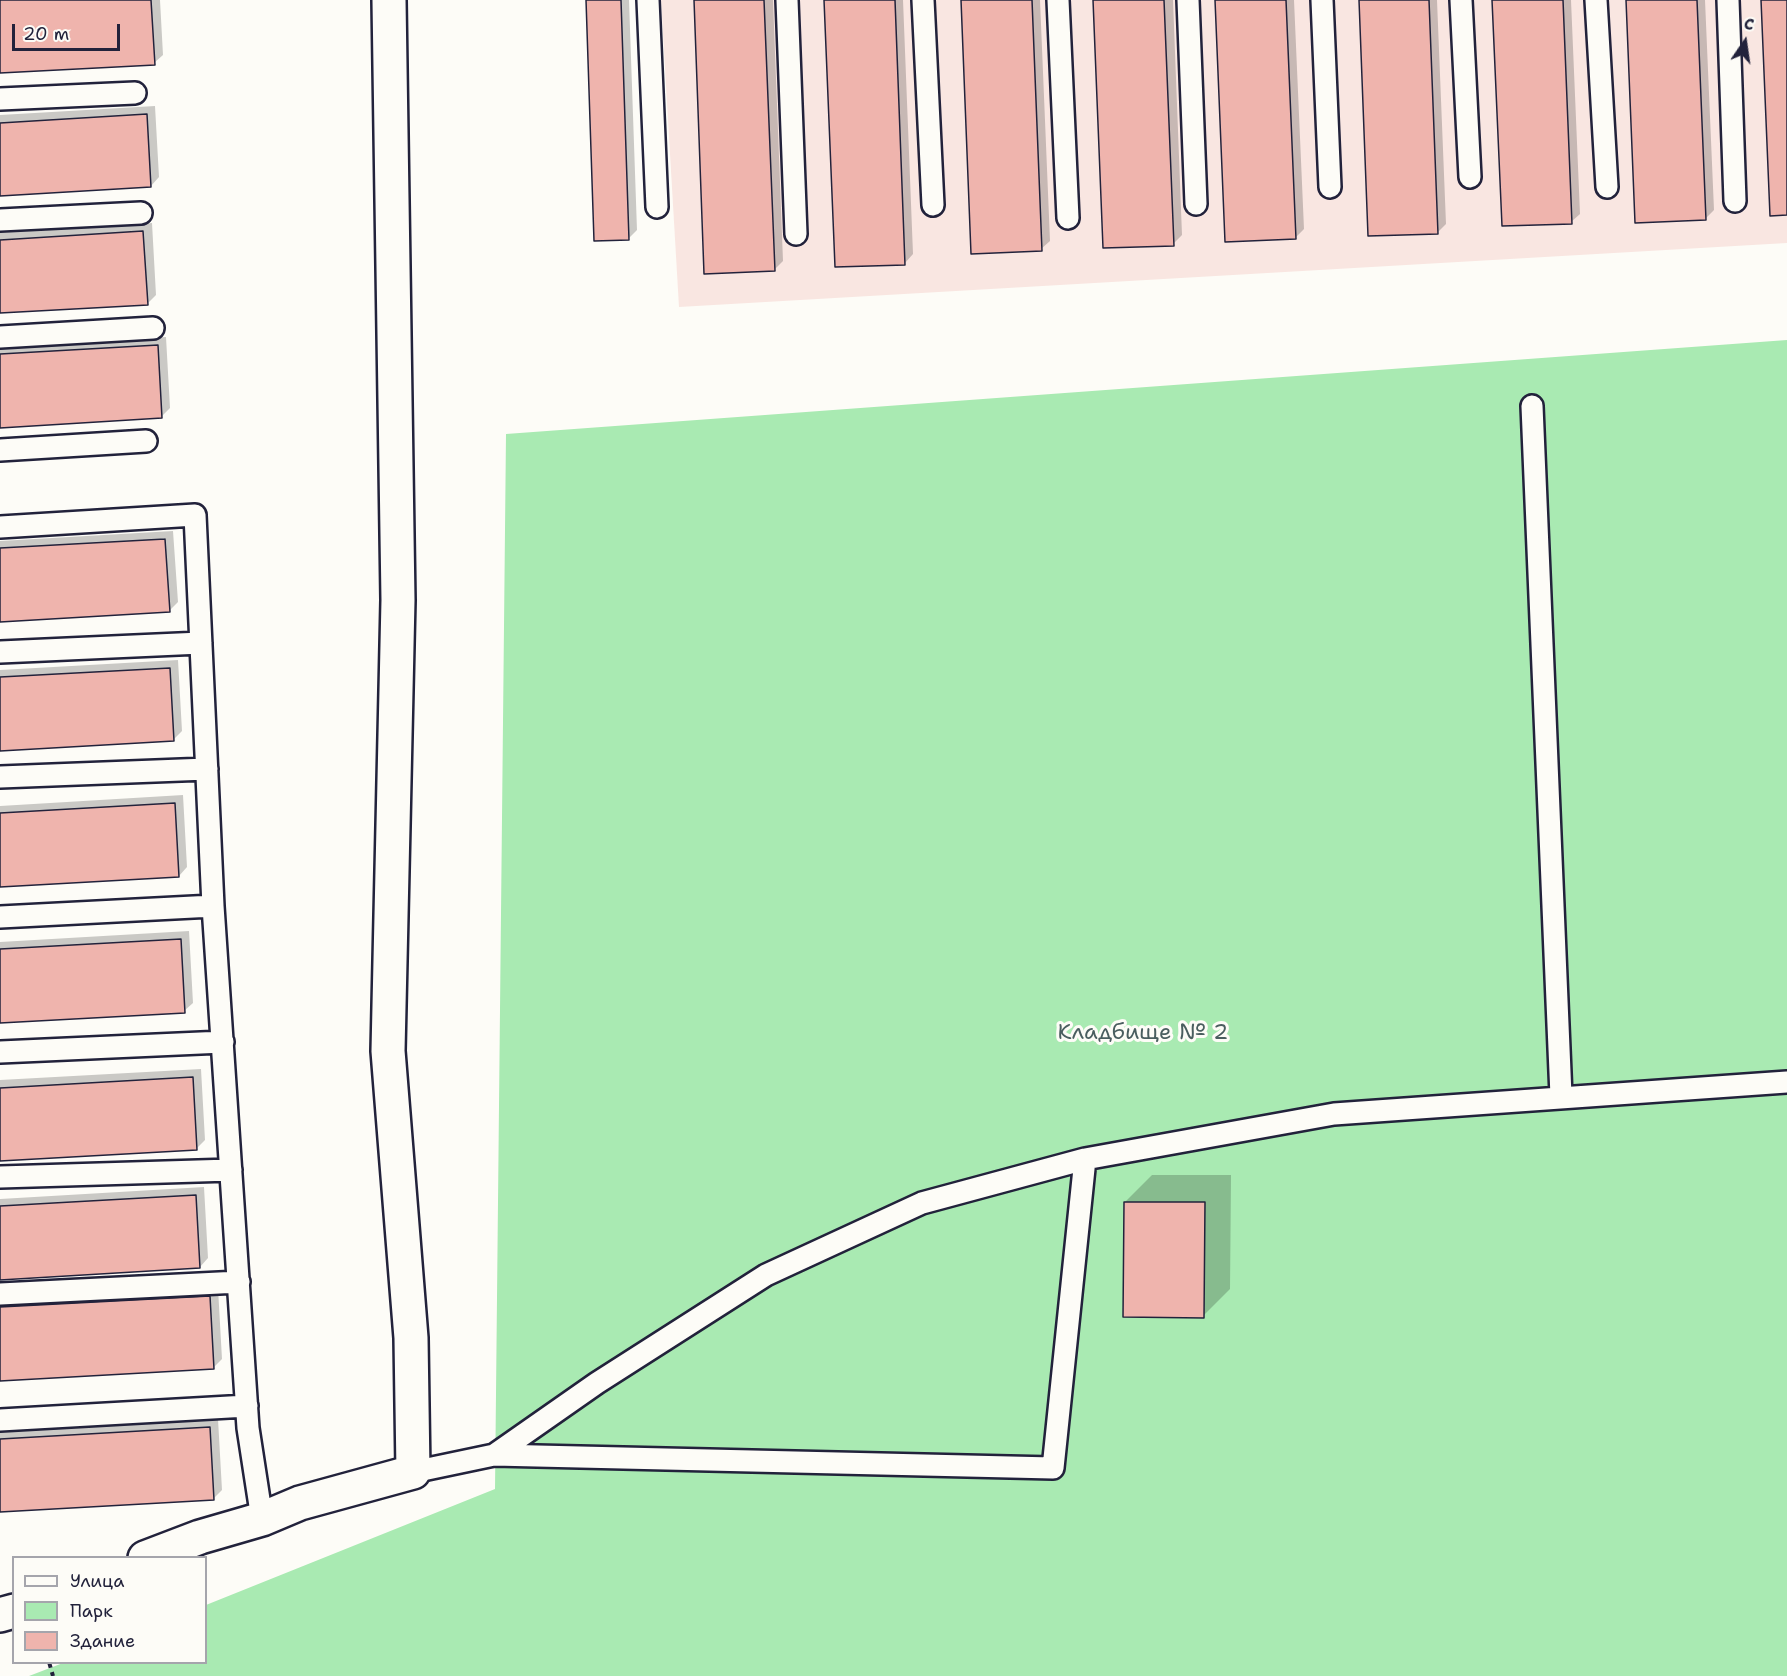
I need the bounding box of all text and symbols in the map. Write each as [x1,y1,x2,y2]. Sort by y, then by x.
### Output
scale bar [15,12,123,50]
north arrow [1715,12,1775,72]
text: С [1742,13,1756,35]
text: 20 m [23,22,69,46]
park label: Кладбище № 2 [1058,1020,1228,1046]
legend [12,1556,207,1664]
text: Улица [70,1569,124,1593]
text: Парк [70,1599,113,1623]
text: Здание [70,1629,135,1653]

